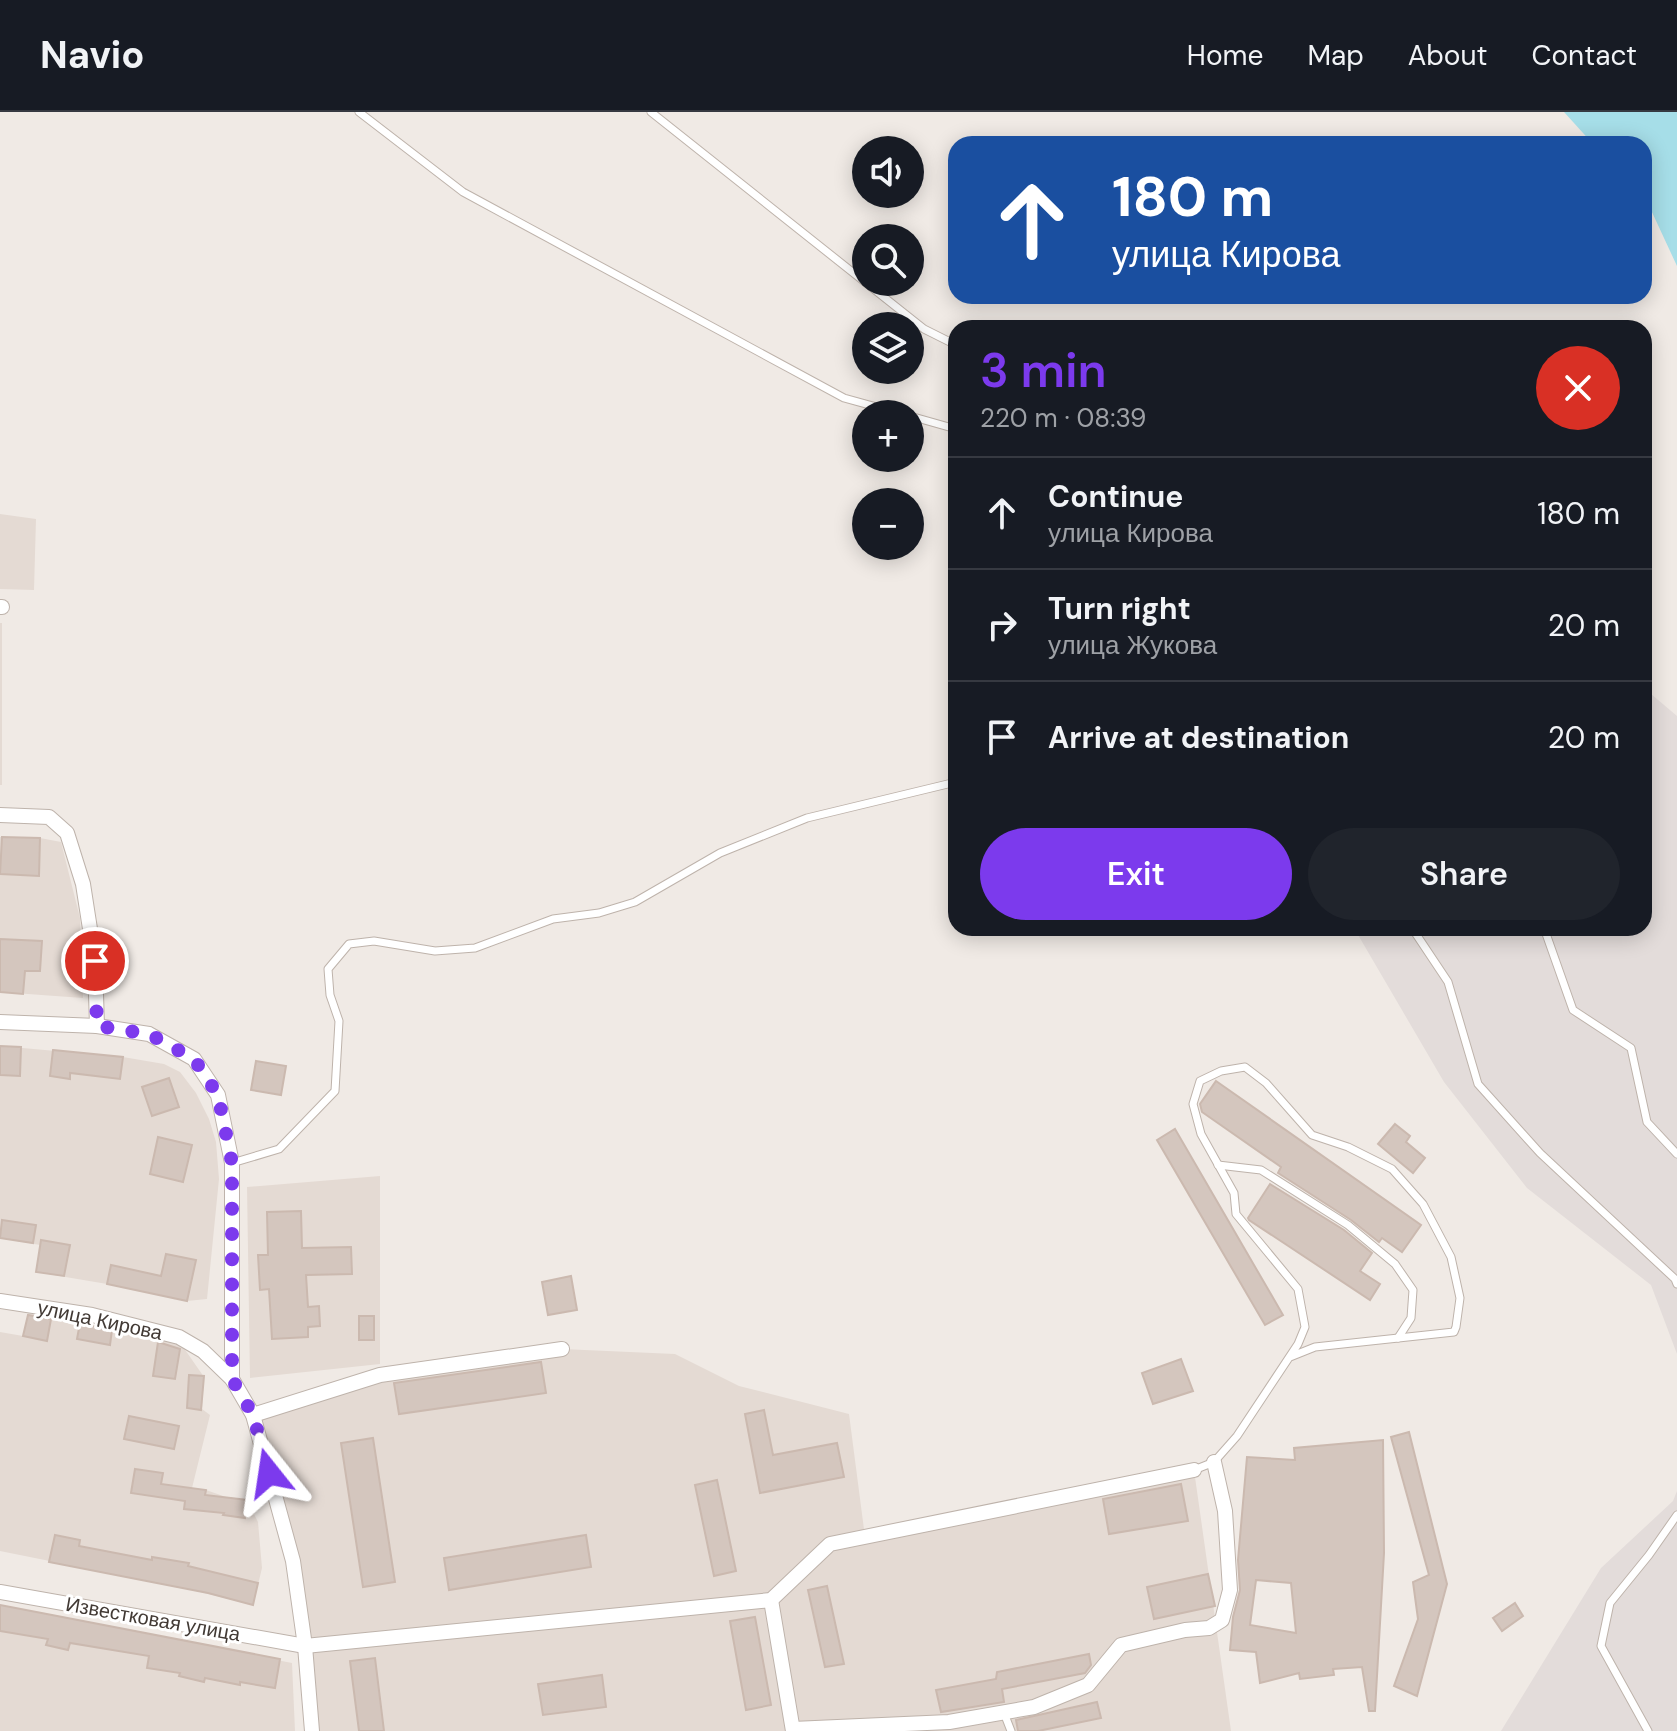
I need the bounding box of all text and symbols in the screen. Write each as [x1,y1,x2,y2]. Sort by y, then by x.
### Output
text: Navio [40,30,144,80]
text: Home [1187,37,1263,74]
text: Map [1307,37,1364,74]
text: About [1408,37,1487,74]
text: Contact [1531,37,1637,74]
map controls [852,136,924,560]
button: sound [852,136,924,208]
text: 180 m [1112,160,1273,233]
icon: ahead [980,168,1084,272]
button: search [852,224,924,296]
text: улица Кирова [1112,231,1340,278]
button: layers [852,312,924,384]
text: 3 min [980,339,1107,402]
button: close [1536,346,1620,430]
button: + [852,400,924,472]
text: 220 m · 08:39 [980,401,1146,435]
text: Continue [1048,477,1183,516]
button: − [852,488,924,560]
icon: ahead [980,491,1024,535]
text: 180 m [1537,494,1620,533]
text: улица Кирова [1048,516,1213,550]
text: Turn right [1048,589,1191,628]
icon: right [980,603,1024,647]
text: 20 m [1548,606,1620,645]
text: улица Жукова [1048,628,1217,662]
icon: arrive [980,715,1024,759]
text: Arrive at destination [1048,718,1349,757]
text: 20 m [1548,718,1620,757]
button: Exit [980,828,1292,920]
button: Share [1308,828,1620,920]
pin [61,927,129,995]
icon: arrive [73,939,117,983]
street label: улица Кирова [35,1294,166,1346]
position arrow [227,1431,311,1515]
street label: Известковая улица [64,1591,243,1647]

